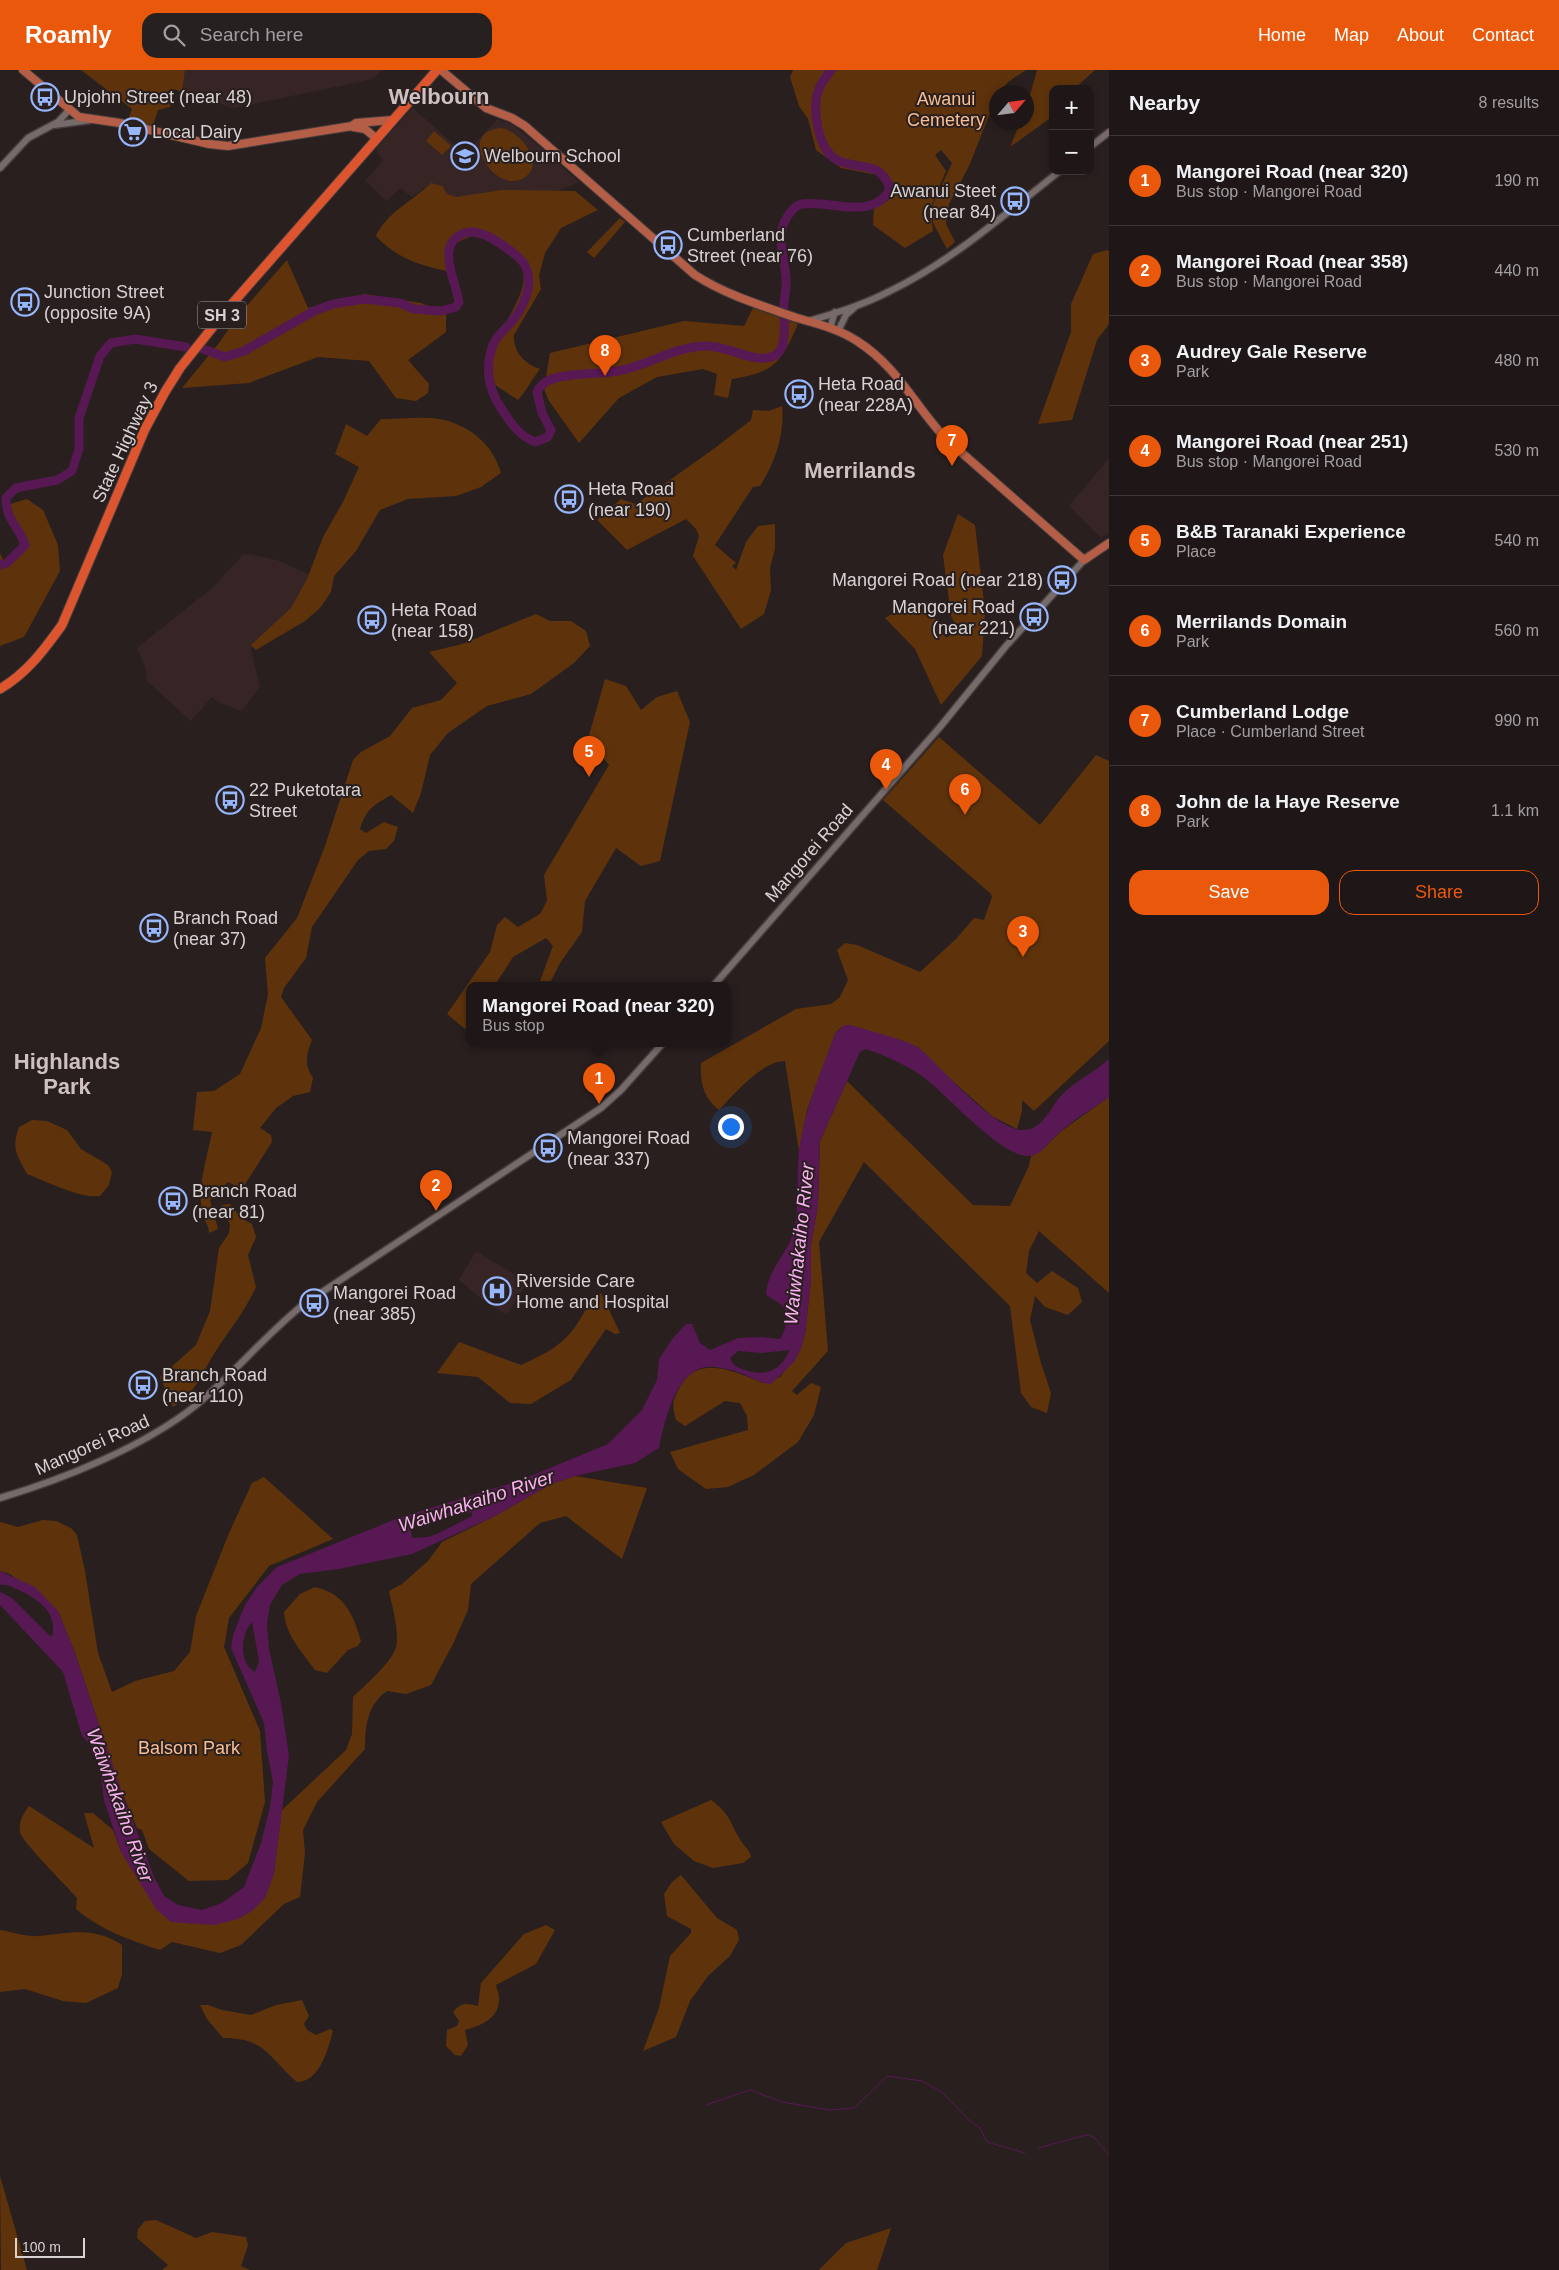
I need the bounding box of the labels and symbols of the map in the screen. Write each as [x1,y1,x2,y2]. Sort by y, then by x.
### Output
bus stop icon: Upjohn Street (near 48) [30,82,60,112]
district label: Welbourn [388,84,490,109]
north arrow [989,85,1034,130]
place label: Upjohn Street (near 48) [64,87,252,107]
park label: Awanui Cemetery [907,89,985,130]
supermarket icon: Local Dairy [118,117,148,147]
place label: Local Dairy [152,122,242,142]
school or university icon: Welbourn School [450,141,480,171]
place label: Welbourn School [484,146,621,166]
place label: Awanui Steet (near 84) [890,181,996,222]
bus stop icon: Awanui Steet (near 84) [1000,186,1030,216]
place label: Cumberland Street (near 76) [687,225,813,266]
bus stop icon: Cumberland Street (near 76) [653,230,683,260]
place label: Junction Street (opposite 9A) [44,282,164,323]
bus stop icon: Junction Street (opposite 9A) [10,287,40,317]
road number: SH 3 [198,302,246,328]
pin: 8 [589,335,621,376]
place label: Heta Road (near 228A) [818,374,913,415]
street label: State Highway 3 [88,378,162,506]
bus stop icon: Heta Road (near 228A) [784,379,814,409]
pin: 7 [936,425,968,466]
district label: Merrilands [804,458,916,483]
place label: Heta Road (near 190) [588,479,674,520]
bus stop icon: Heta Road (near 190) [554,484,584,514]
bus stop icon: Mangorei Road (near 218) [1047,565,1077,595]
place label: Mangorei Road (near 218) [832,570,1043,590]
place label: Mangorei Road (near 221) [892,597,1015,638]
place label: Heta Road (near 158) [391,600,477,641]
bus stop icon: Mangorei Road (near 221) [1019,602,1049,632]
bus stop icon: Heta Road (near 158) [357,605,387,635]
pin: 5 [573,736,605,777]
pin: 4 [870,749,902,790]
pin: 6 [949,774,981,815]
place label: 22 Puketotara Street [249,780,362,821]
bus stop icon: 22 Puketotara Street [215,785,245,815]
street label: Mangorei Road [761,800,857,906]
place label: Branch Road (near 37) [173,908,278,949]
bus stop icon: Branch Road (near 37) [139,913,169,943]
pin: 3 [1007,916,1039,957]
district label: Highlands Park [14,1049,120,1099]
pin: 1 [583,1063,615,1104]
your location [718,1114,744,1140]
place label: Mangorei Road (near 337) [567,1128,690,1169]
bus stop icon: Mangorei Road (near 337) [533,1133,563,1163]
water label: Waiwhakaiho River [780,1162,818,1326]
pin: 2 [420,1170,452,1211]
place label: Branch Road (near 81) [192,1181,297,1222]
bus stop icon: Branch Road (near 81) [158,1186,188,1216]
place label: Riverside Care Home and Hospital [516,1271,669,1312]
hospital icon: Riverside Care Home and Hospital [482,1276,512,1306]
place label: Mangorei Road (near 385) [333,1283,456,1324]
bus stop icon: Mangorei Road (near 385) [299,1288,329,1318]
place label: Branch Road (near 110) [162,1365,267,1406]
bus stop icon: Branch Road (near 110) [128,1370,158,1400]
street label: Mangorei Road [32,1411,152,1479]
water label: Waiwhakaiho River [396,1466,557,1536]
water label: Waiwhakaiho River [82,1725,158,1885]
park label: Balsom Park [138,1738,241,1758]
scale bar [15,2235,85,2258]

